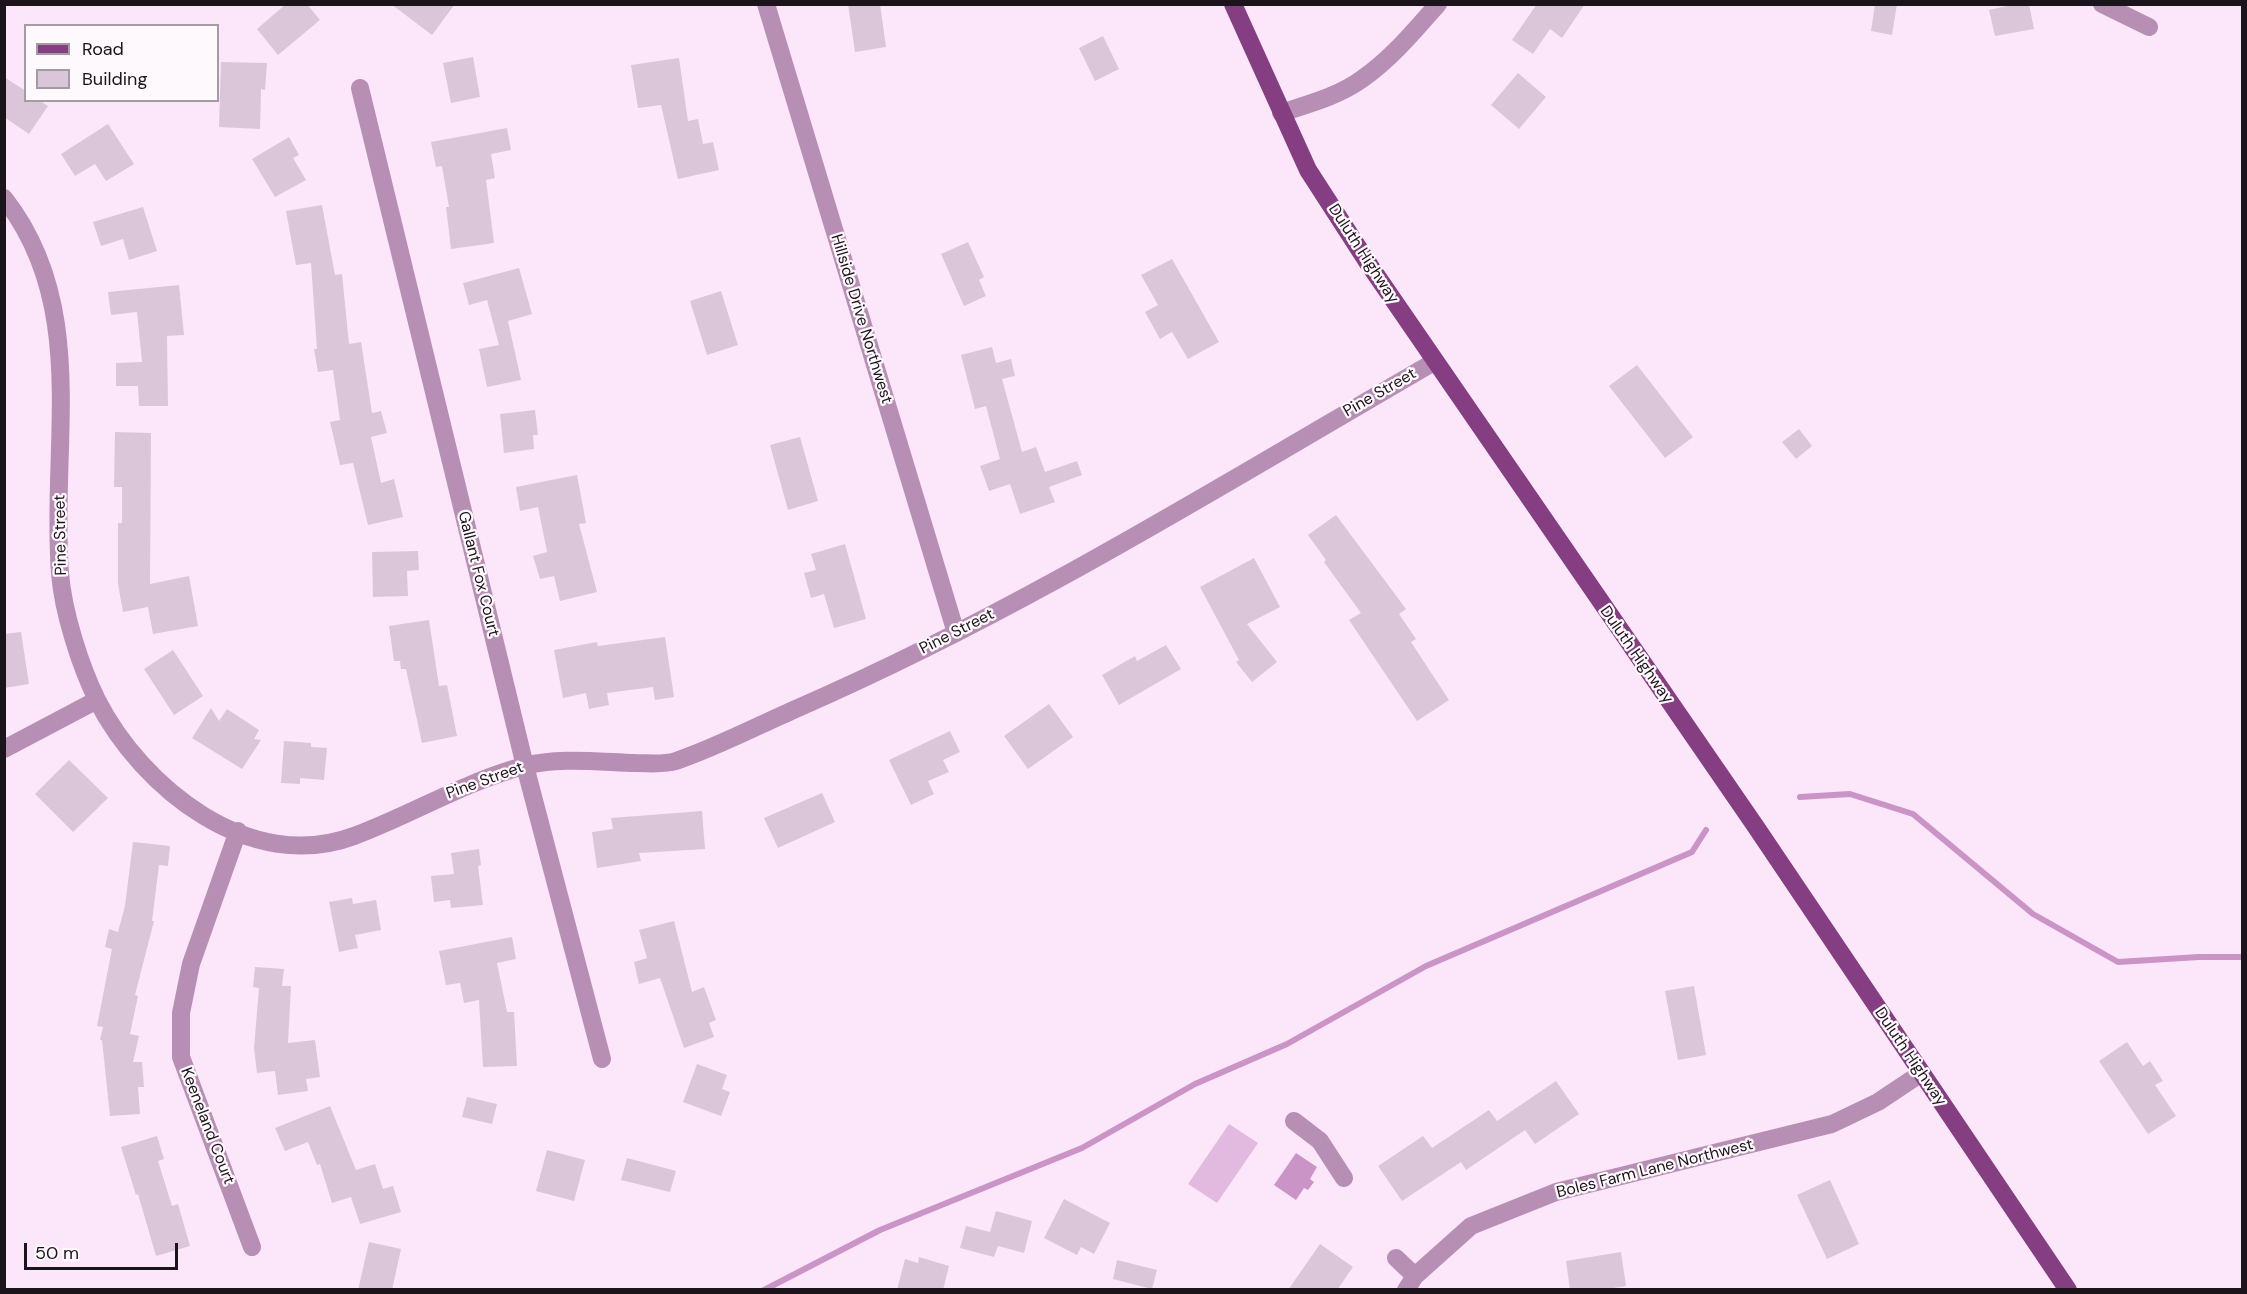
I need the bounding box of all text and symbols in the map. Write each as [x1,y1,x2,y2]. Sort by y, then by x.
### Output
legend [24,24,219,102]
text: Road [82,37,124,61]
text: Building [82,67,147,91]
street label: Duluth Highway [1324,201,1402,307]
street label: Hillside Drive Northwest [826,232,896,406]
street label: Pine Street [1340,364,1420,422]
street label: Pine Street [51,494,71,576]
street label: Gallant Fox Court [453,509,503,639]
street label: Duluth Highway [1595,602,1677,708]
street label: Pine Street [917,605,997,659]
street label: Pine Street [444,758,526,804]
street label: Duluth Highway [1870,1004,1950,1110]
street label: Keeneland Court [176,1065,238,1187]
street label: Boles Farm Lane Northwest [1555,1135,1755,1203]
scale bar [27,1231,182,1269]
text: 50 m [35,1241,79,1265]

